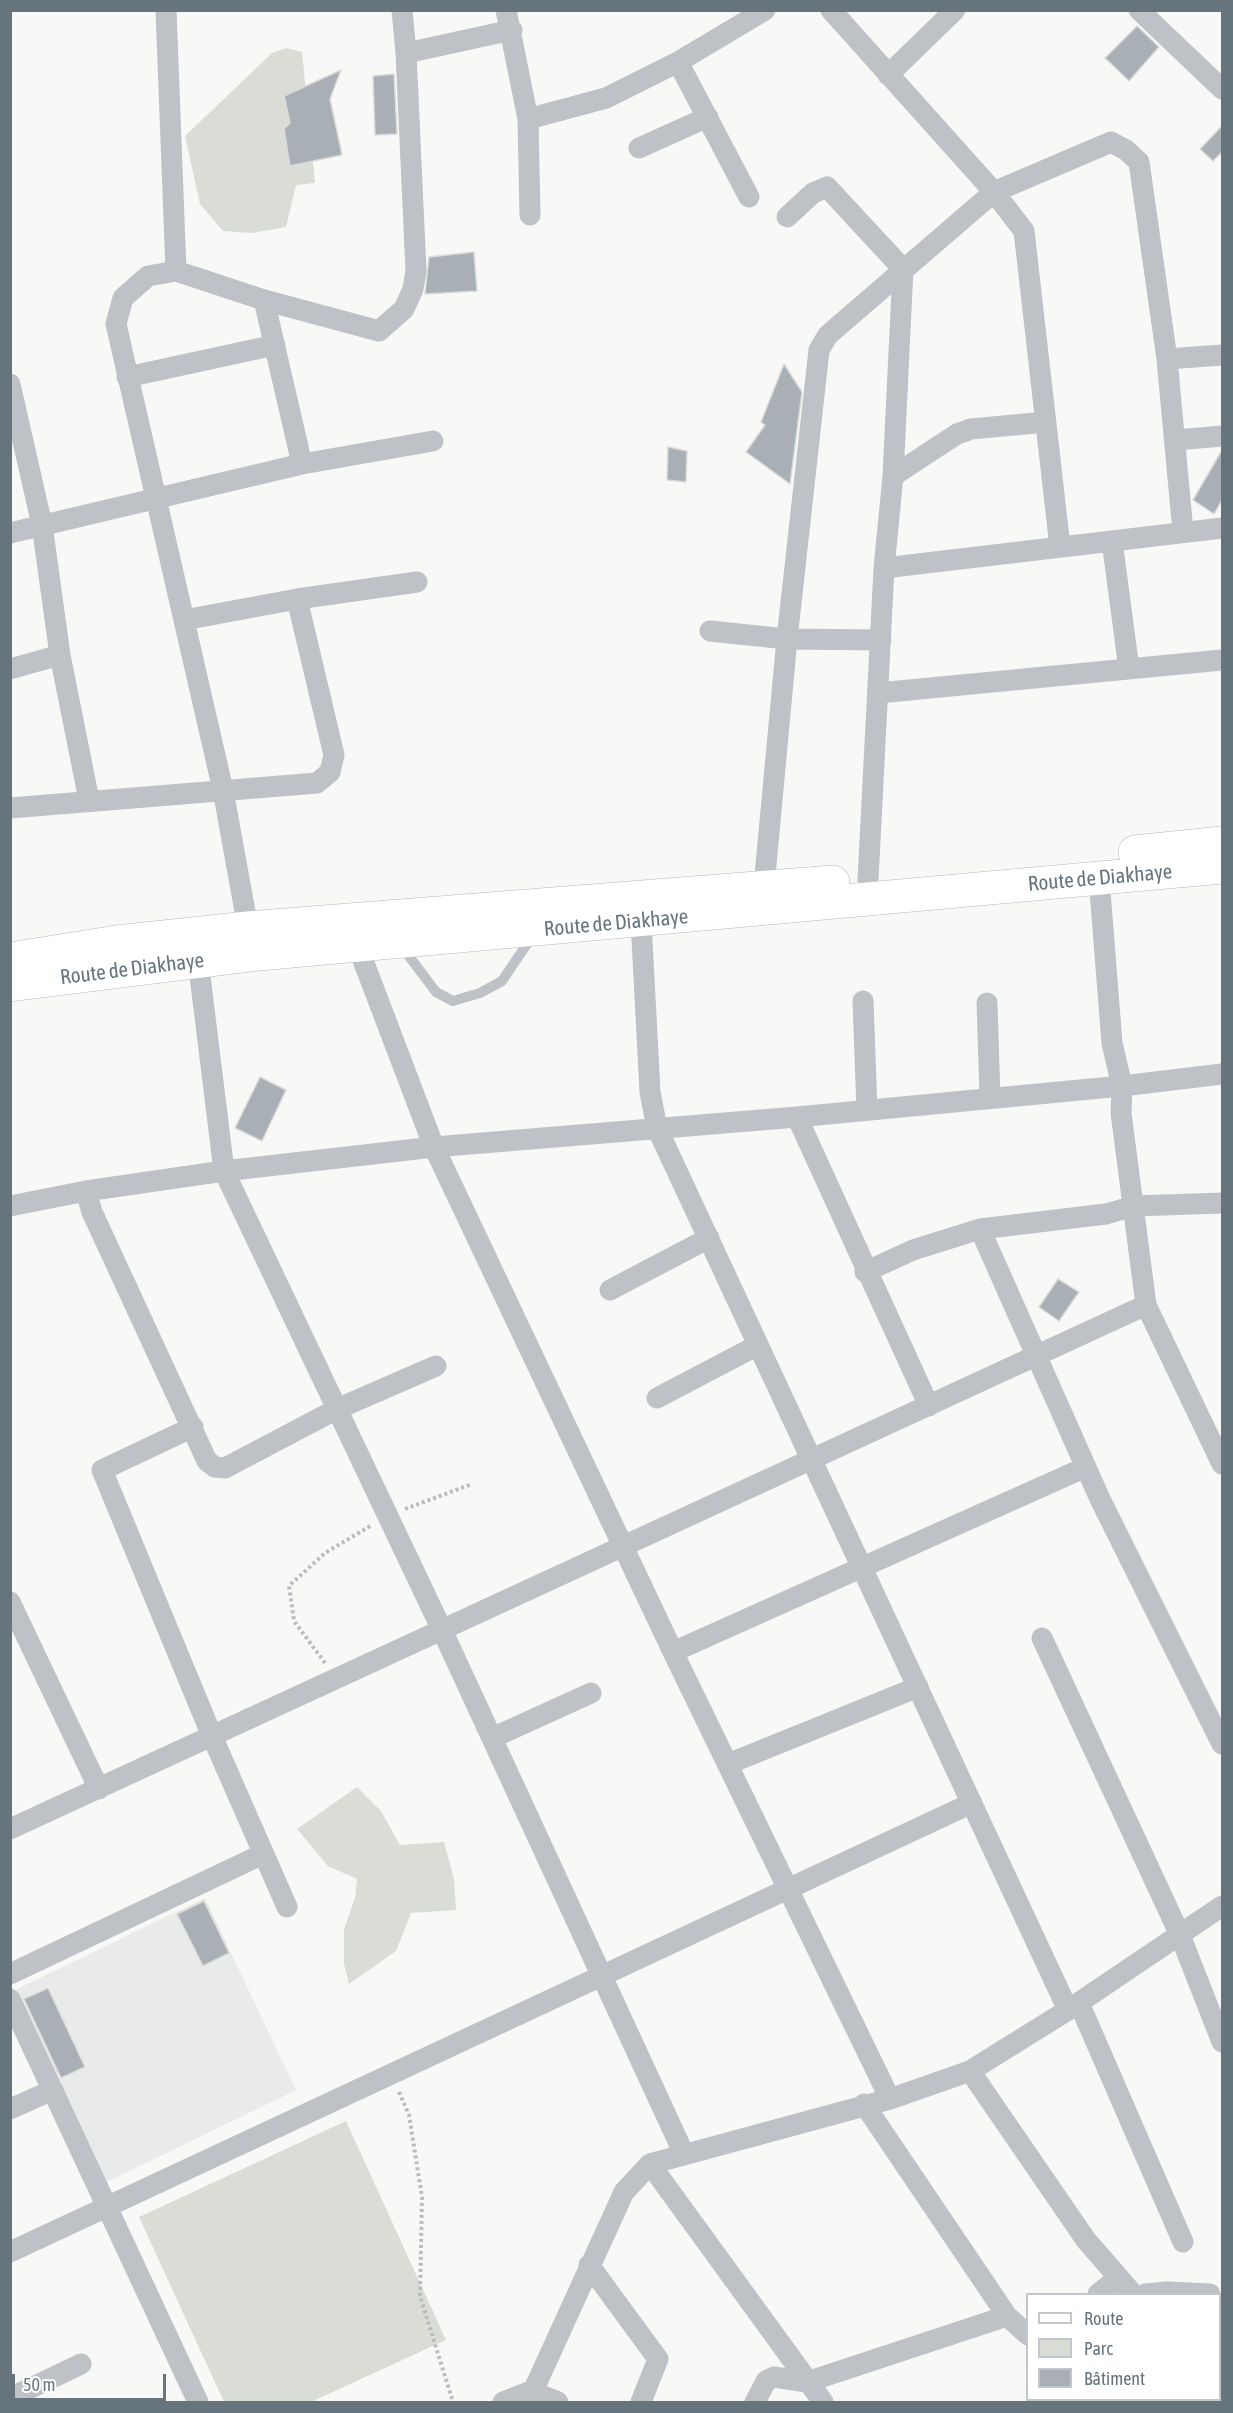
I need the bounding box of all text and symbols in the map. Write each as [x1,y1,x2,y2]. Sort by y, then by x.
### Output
street label: Route de Diakhaye [1027,859,1173,897]
street label: Route de Diakhaye [543,904,689,942]
street label: Route de Diakhaye [59,948,205,990]
legend [1026,2293,1221,2401]
text: Route [1084,2308,1123,2329]
text: Parc [1084,2338,1113,2359]
scale bar [15,2362,170,2400]
text: Bâtiment [1084,2368,1145,2389]
text: 50 m [23,2374,55,2395]

